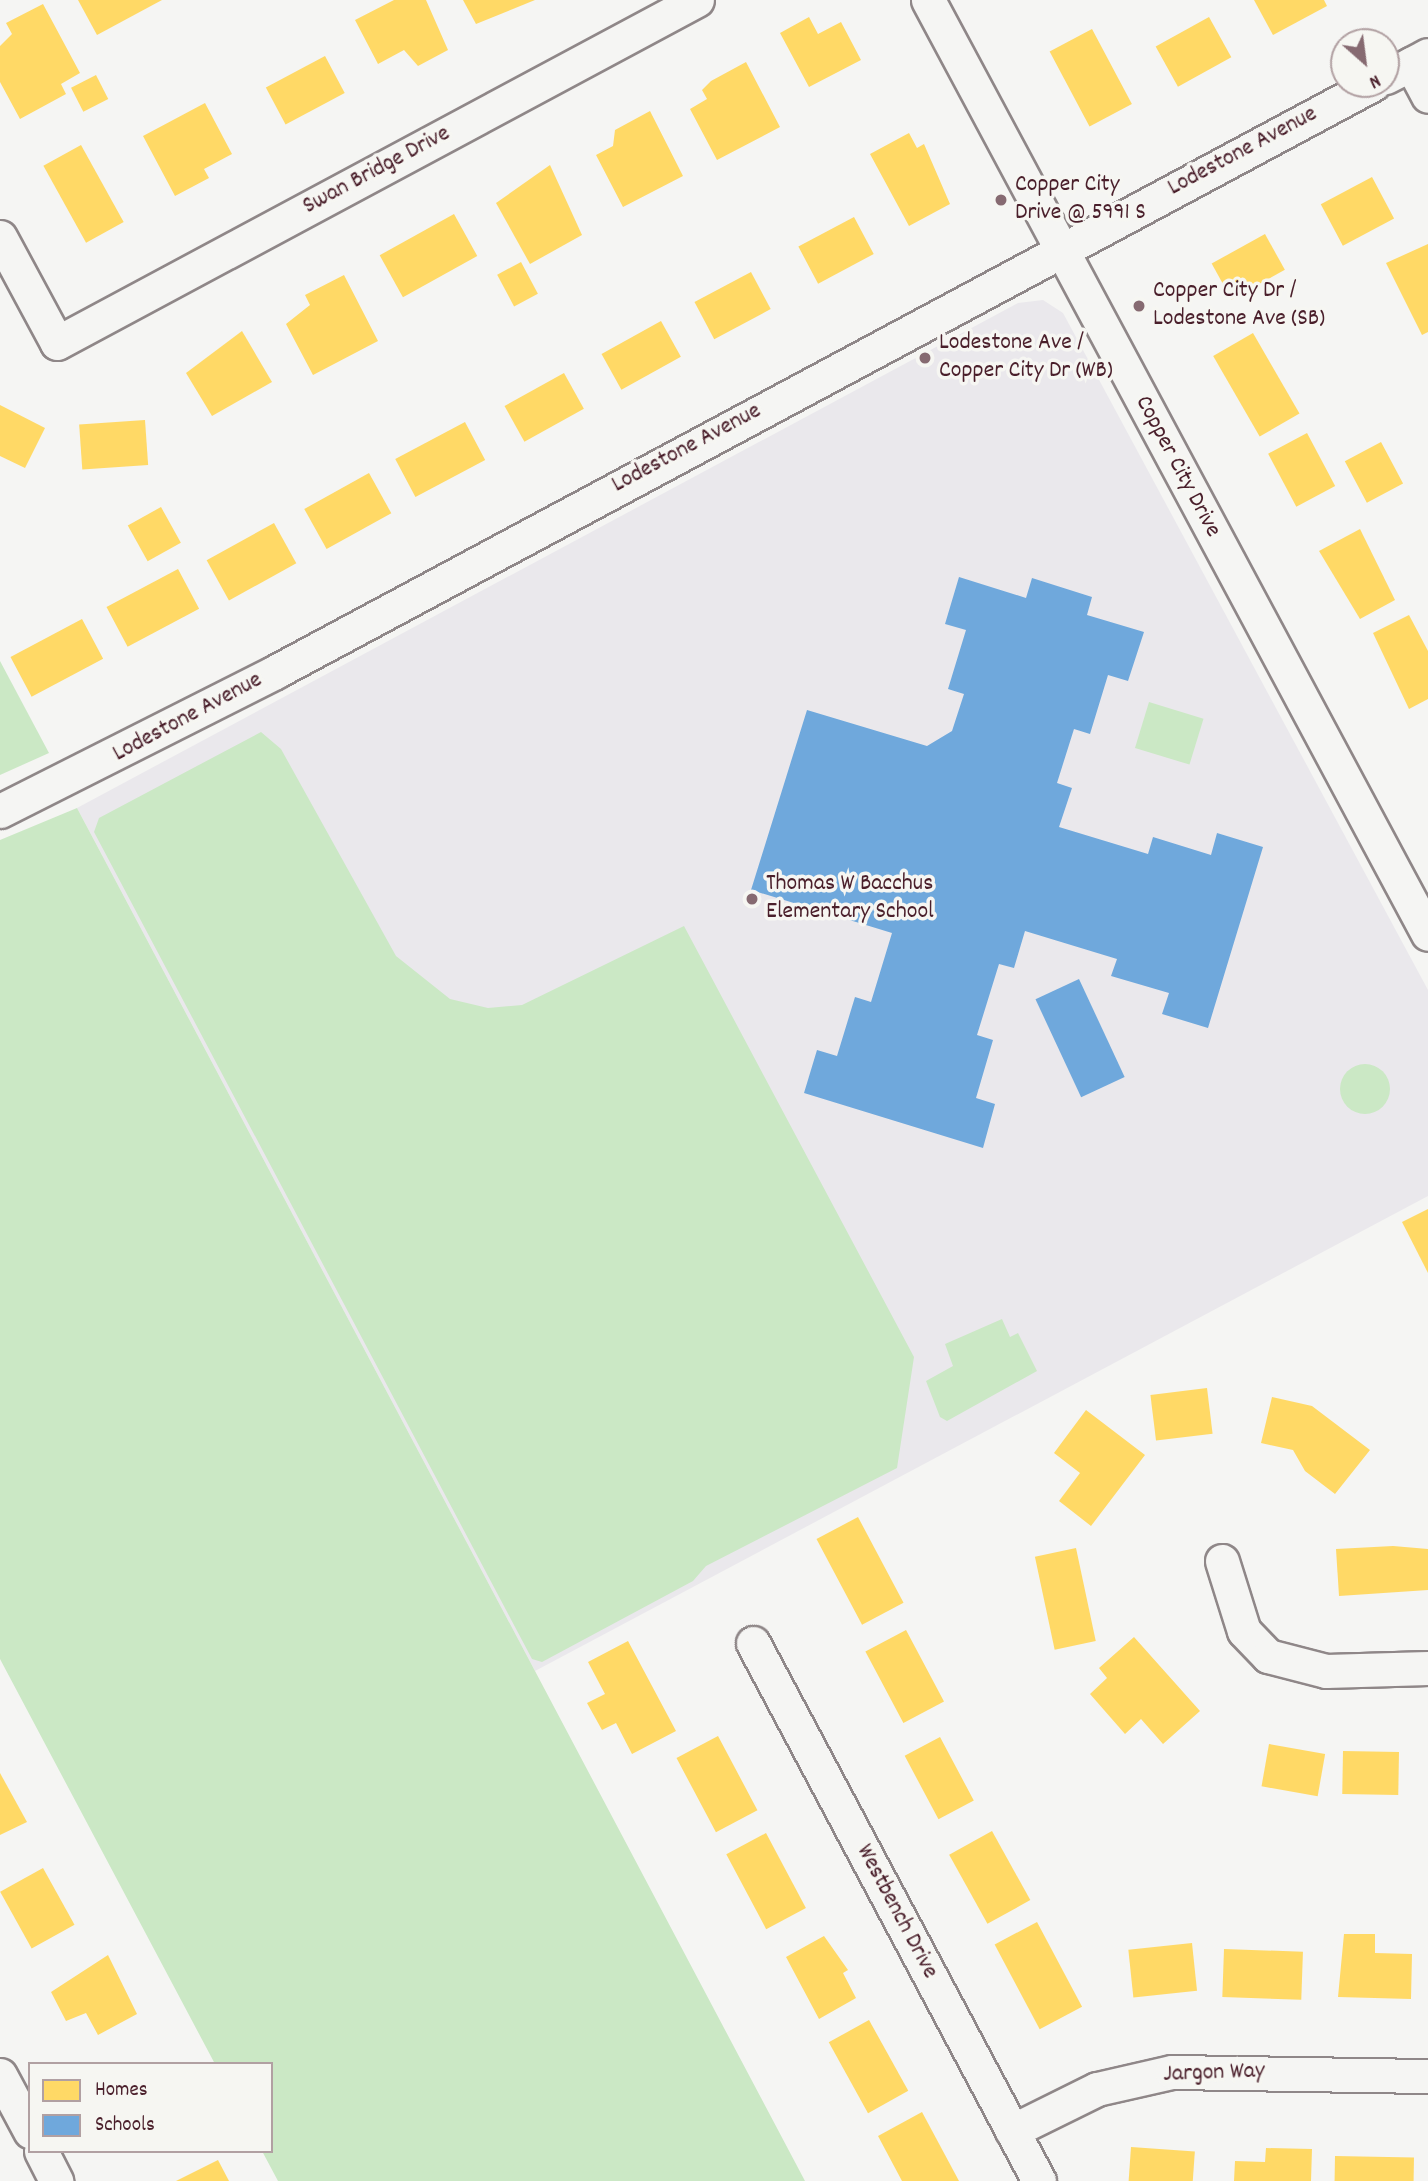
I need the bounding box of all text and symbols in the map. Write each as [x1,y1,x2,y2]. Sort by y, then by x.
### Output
north arrow [1330,28,1400,98]
text: N [1364,66,1385,94]
street label: Lodestone Avenue [1164,101,1322,203]
street label: Swan Bridge Drive [298,120,456,222]
place label: Copper City Drive @ 5991 S [1015,172,1146,228]
marker: Copper City Drive @ 5991 S [993,192,1009,208]
place label: Copper City Dr / Lodestone Ave (SB) [1153,278,1325,334]
marker: Copper City Dr / Lodestone Ave (SB) [1131,298,1147,314]
place label: Lodestone Ave / Copper City Dr (WB) [939,330,1113,386]
marker: Lodestone Ave / Copper City Dr (WB) [917,350,933,366]
street label: Copper City Drive [1128,391,1226,543]
street label: Lodestone Avenue [608,398,766,500]
street label: Lodestone Avenue [109,667,267,769]
place label: Thomas W Bacchus Elementary School [766,871,934,927]
marker: Thomas W Bacchus Elementary School [744,891,760,907]
street label: Westbench Drive [849,1840,943,1984]
street label: Jargon Way [1163,2058,1265,2090]
legend [28,2062,273,2153]
text: Homes [95,2076,148,2106]
text: Schools [95,2111,155,2141]

